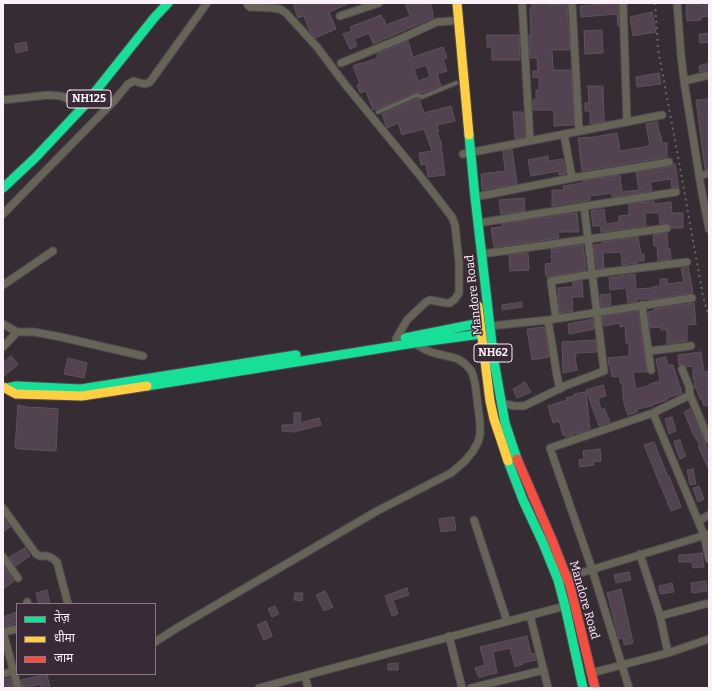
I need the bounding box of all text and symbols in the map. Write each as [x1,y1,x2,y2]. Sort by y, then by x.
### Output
road number: NH125 [67,90,111,108]
street label: Mandore Road [463,254,485,336]
road number: NH62 [474,344,512,362]
street label: Mandore Road [566,559,602,641]
legend [16,603,156,675]
text: तेज़ [54,611,70,625]
text: धीमा [54,631,75,645]
text: जाम [54,651,73,665]

